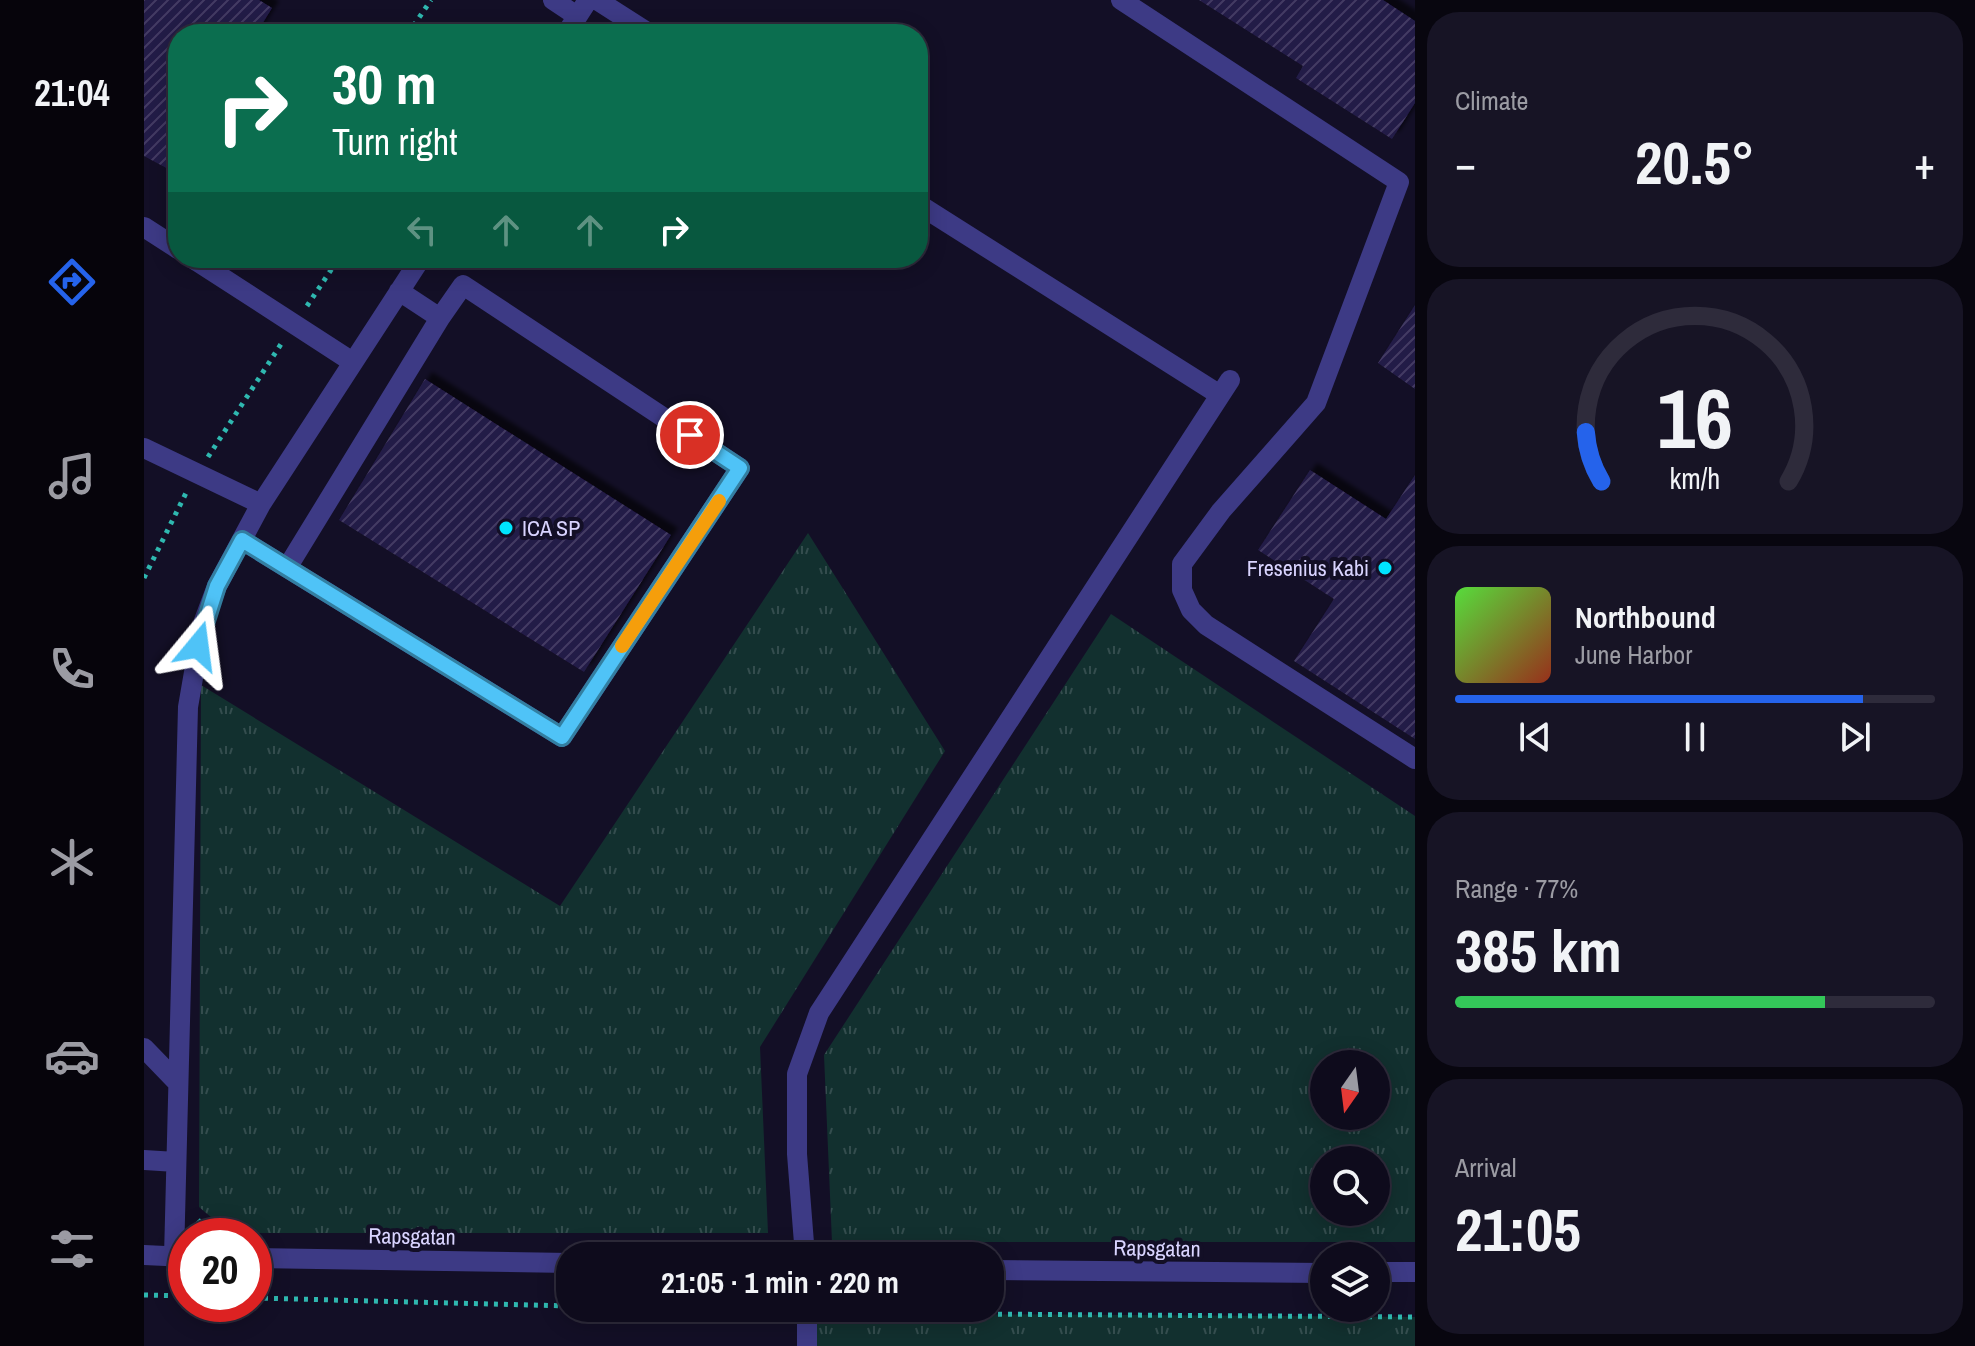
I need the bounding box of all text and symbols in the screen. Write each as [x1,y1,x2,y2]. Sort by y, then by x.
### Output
text: 30 m [332,46,437,121]
icon: right [200,56,304,160]
text: 21:04 [34,69,110,117]
text: Climate [1455,83,1528,118]
text: Turn right [332,118,457,166]
text: 20.5° [1635,122,1755,203]
text: − [1455,133,1476,193]
text: + [1914,133,1935,193]
icon: left [400,208,444,252]
icon: ahead [484,208,528,252]
icon: ahead [568,208,612,252]
icon: right [652,208,696,252]
icon: directions [44,254,100,310]
text: 16 [1657,362,1733,474]
pin [656,401,724,469]
icon: arrive [668,413,712,457]
icon: music [44,448,100,504]
text: km/h [1670,459,1720,498]
place label: ICA SP [522,513,580,543]
marker: ICA SP [497,519,515,537]
place label: Fresenius Kabi [1247,553,1369,583]
marker: Fresenius Kabi [1376,559,1394,577]
text: Northbound [1575,597,1716,637]
position arrow [156,604,240,688]
text: June Harbor [1575,637,1692,672]
icon: phone [44,641,100,697]
icon: previous [1513,715,1557,759]
icon: pause [1673,715,1717,759]
icon: next [1833,715,1877,759]
icon: climate [44,834,100,890]
text: Range · 77% [1455,871,1578,906]
text: 385 km [1455,910,1622,991]
icon: car [44,1028,100,1084]
north arrow [1310,1050,1390,1130]
map controls [1310,1050,1390,1322]
button: search [1310,1146,1390,1226]
text: Arrival [1455,1150,1517,1185]
text: 21:05 [1455,1189,1581,1270]
speed limit sign: 20 [168,1218,272,1322]
street label: Rapsgatan [368,1220,456,1252]
icon: filters [44,1221,100,1277]
street label: Rapsgatan [1113,1232,1201,1264]
button: layers [1310,1242,1390,1322]
text: 21:05 · 1 min · 220 m [661,1262,899,1302]

